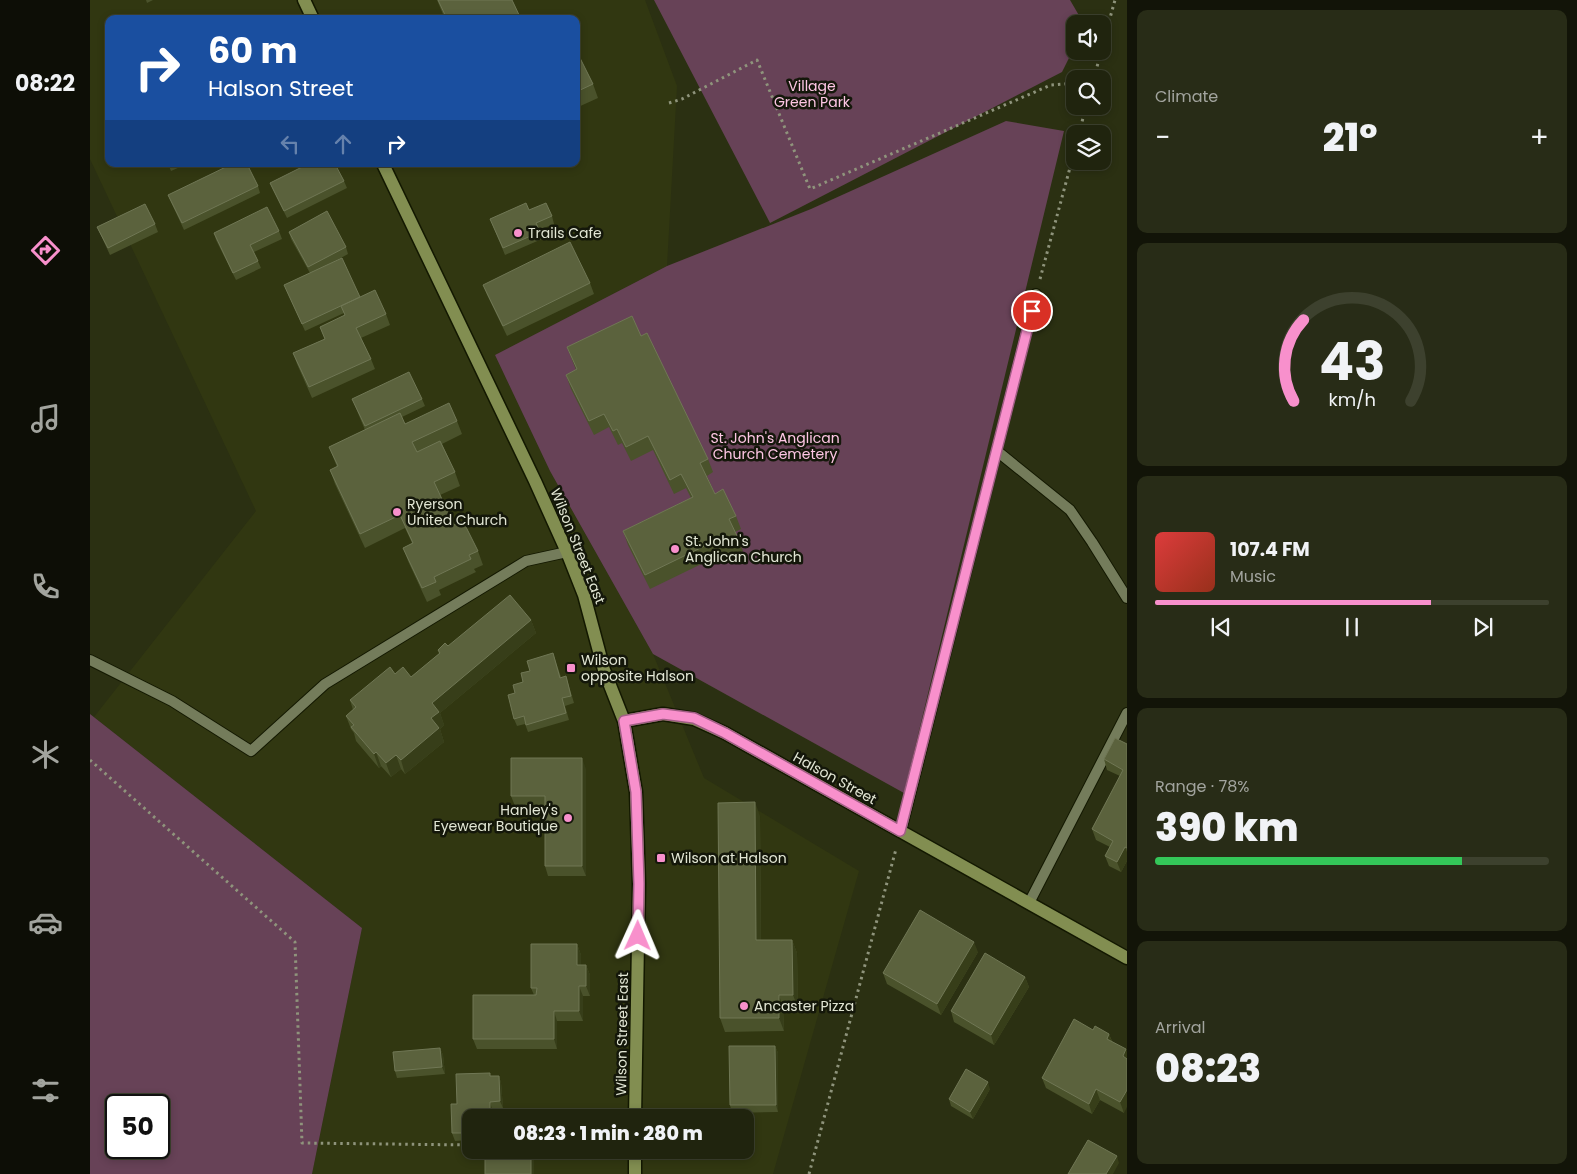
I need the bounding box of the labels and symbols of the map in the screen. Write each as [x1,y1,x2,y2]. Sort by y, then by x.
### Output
park label: Village Green Park [774,76,851,112]
place label: Trails Cafe [528,223,602,243]
marker: Trails Cafe [512,227,524,239]
pin [1011,290,1053,332]
park label: St. John's Anglican Church Cemetery [710,428,840,464]
street label: Wilson Street East [546,485,610,607]
place label: Ryerson United Church [407,494,507,530]
marker: Ryerson United Church [391,506,403,518]
place label: St. John's Anglican Church [685,531,802,567]
marker: St. John's Anglican Church [669,543,681,555]
place label: Wilson opposite Halson [581,650,694,686]
marker: Wilson opposite Halson [565,662,577,674]
street label: Halson Street [790,747,880,809]
place label: Hanley's Eyewear Boutique [434,800,558,836]
marker: Hanley's Eyewear Boutique [562,812,574,824]
place label: Wilson at Halson [671,848,787,868]
marker: Wilson at Halson [655,852,667,864]
position arrow [611,909,663,961]
street label: Wilson Street East [611,972,633,1096]
place label: Ancaster Pizza [754,996,854,1016]
marker: Ancaster Pizza [738,1000,750,1012]
speed limit sign: 50 [105,1094,170,1159]

